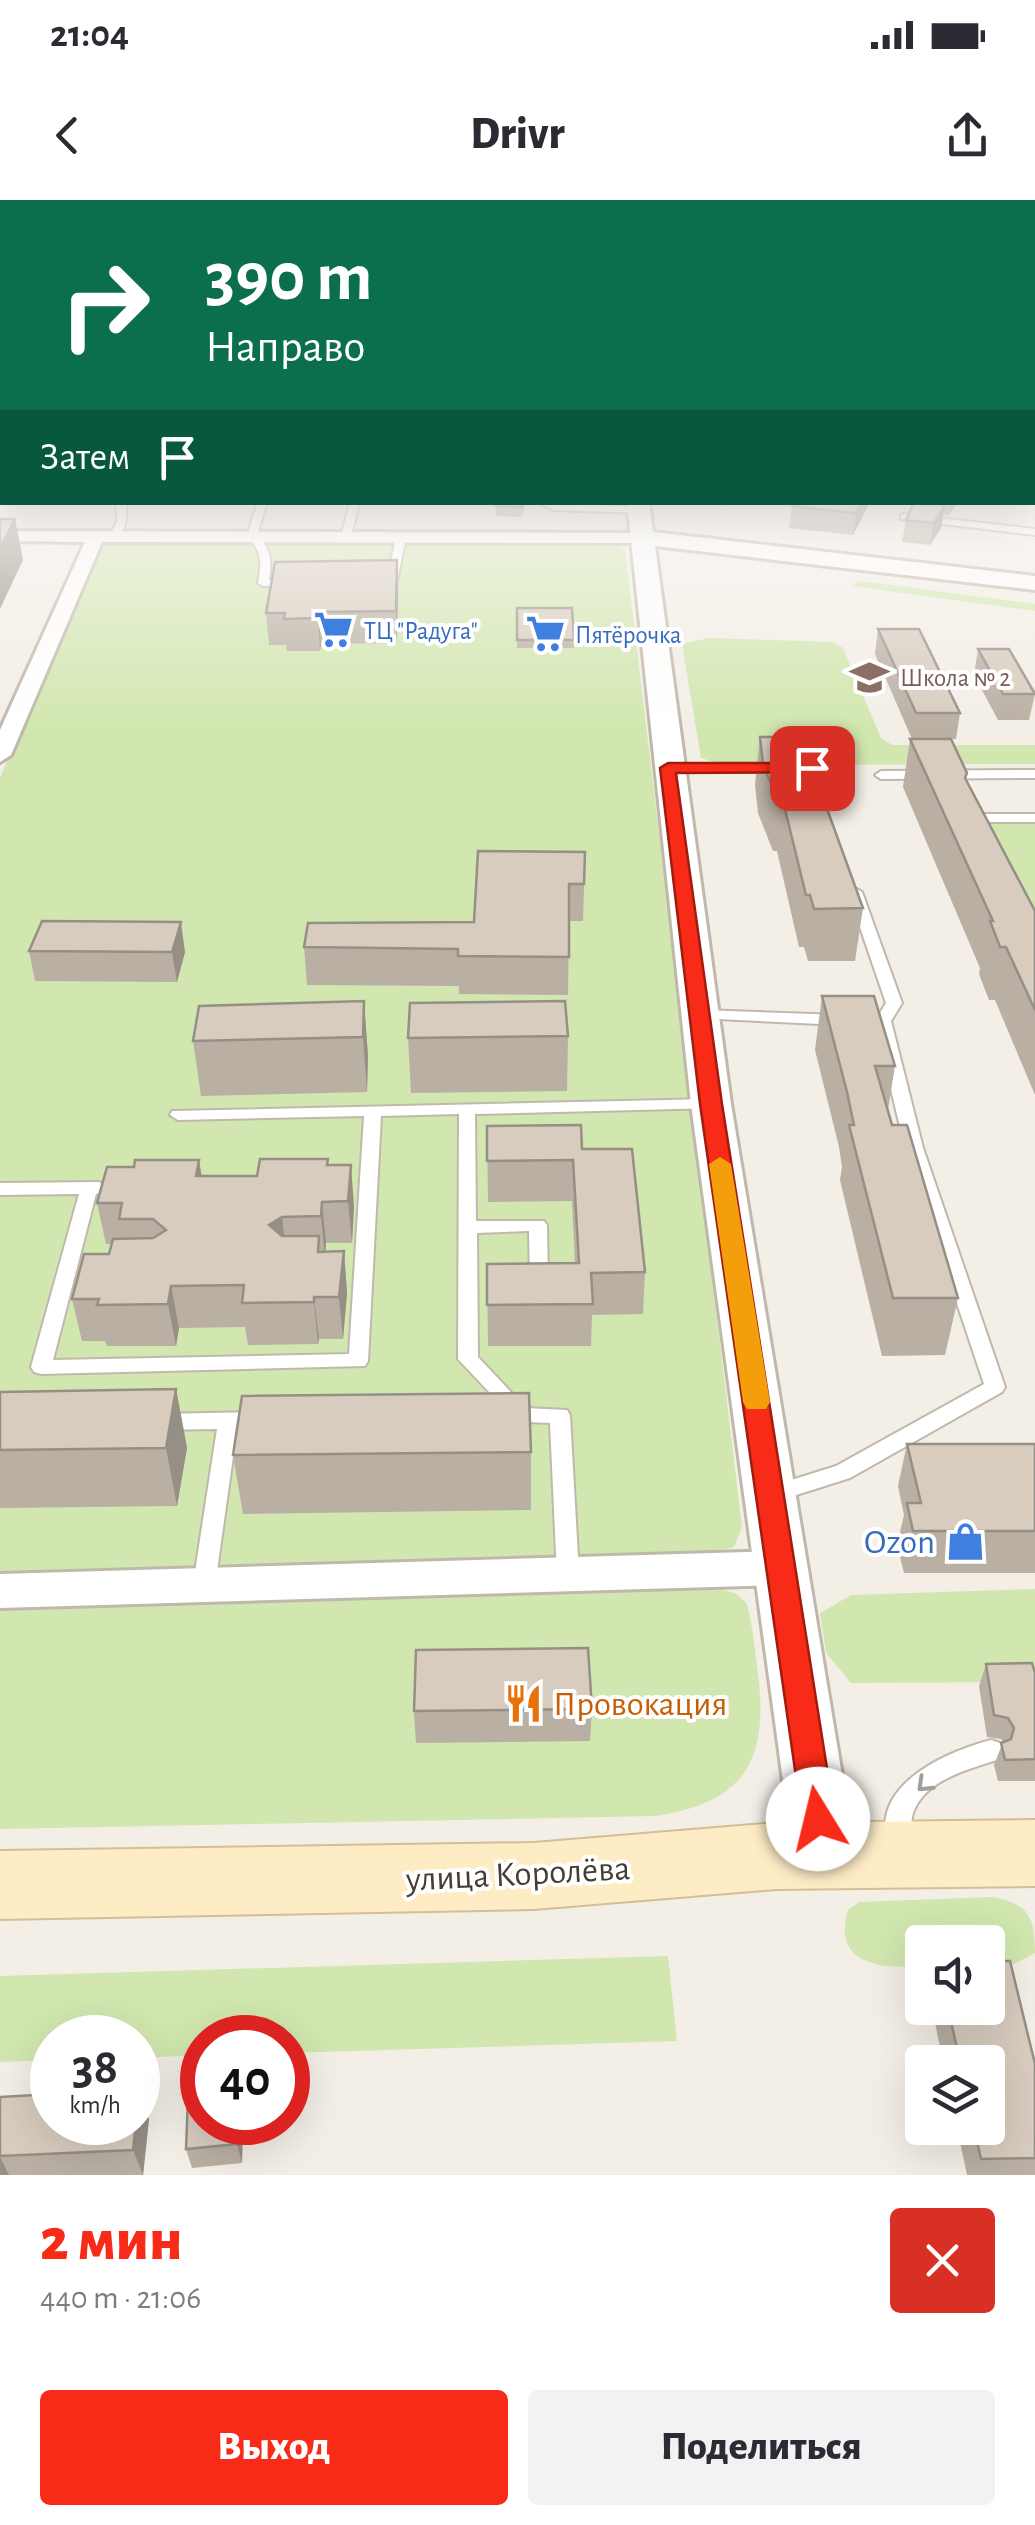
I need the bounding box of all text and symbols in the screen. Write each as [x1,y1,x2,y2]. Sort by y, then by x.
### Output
text: 21:04 [50,16,129,54]
icon: back [40,108,95,163]
icon: share [940,108,995,163]
text: Drivr [470,112,565,157]
icon: right [40,240,170,370]
text: 390 m [205,243,373,313]
text: Направо [205,325,365,370]
icon: arrive [150,430,205,485]
text: Затем [40,439,130,477]
supermarket icon: ТЦ "Радуга" [313,609,355,651]
supermarket icon: Пятёрочка [524,613,566,655]
place label: ТЦ "Радуга" [364,619,478,644]
place label: Пятёрочка [575,623,681,648]
school or university icon: Школа № 2 [849,656,891,698]
place label: Школа № 2 [900,666,1011,691]
pin [770,726,855,811]
icon: arrive [785,741,840,796]
shop icon: Ozon [944,1520,986,1562]
place label: Ozon [864,1525,935,1560]
restaurant icon: Провокация [502,1682,544,1724]
place label: Провокация [553,1687,728,1722]
position arrow [766,1767,870,1871]
one-way arrow [918,1774,936,1792]
street label: улица Королёва [404,1851,631,1898]
map controls [905,1925,1005,2145]
button: sound [905,1925,1005,2025]
speed limit sign: 40 [180,2015,310,2145]
text: 38 [72,2043,118,2093]
button: layers [905,2045,1005,2145]
text: km/h [69,2093,121,2118]
button: close [890,2208,995,2313]
text: 2 мин [40,2211,183,2271]
text: 440 m · 21:06 [40,2282,201,2314]
button: Выход [40,2390,508,2505]
button: Поделиться [528,2390,995,2505]

